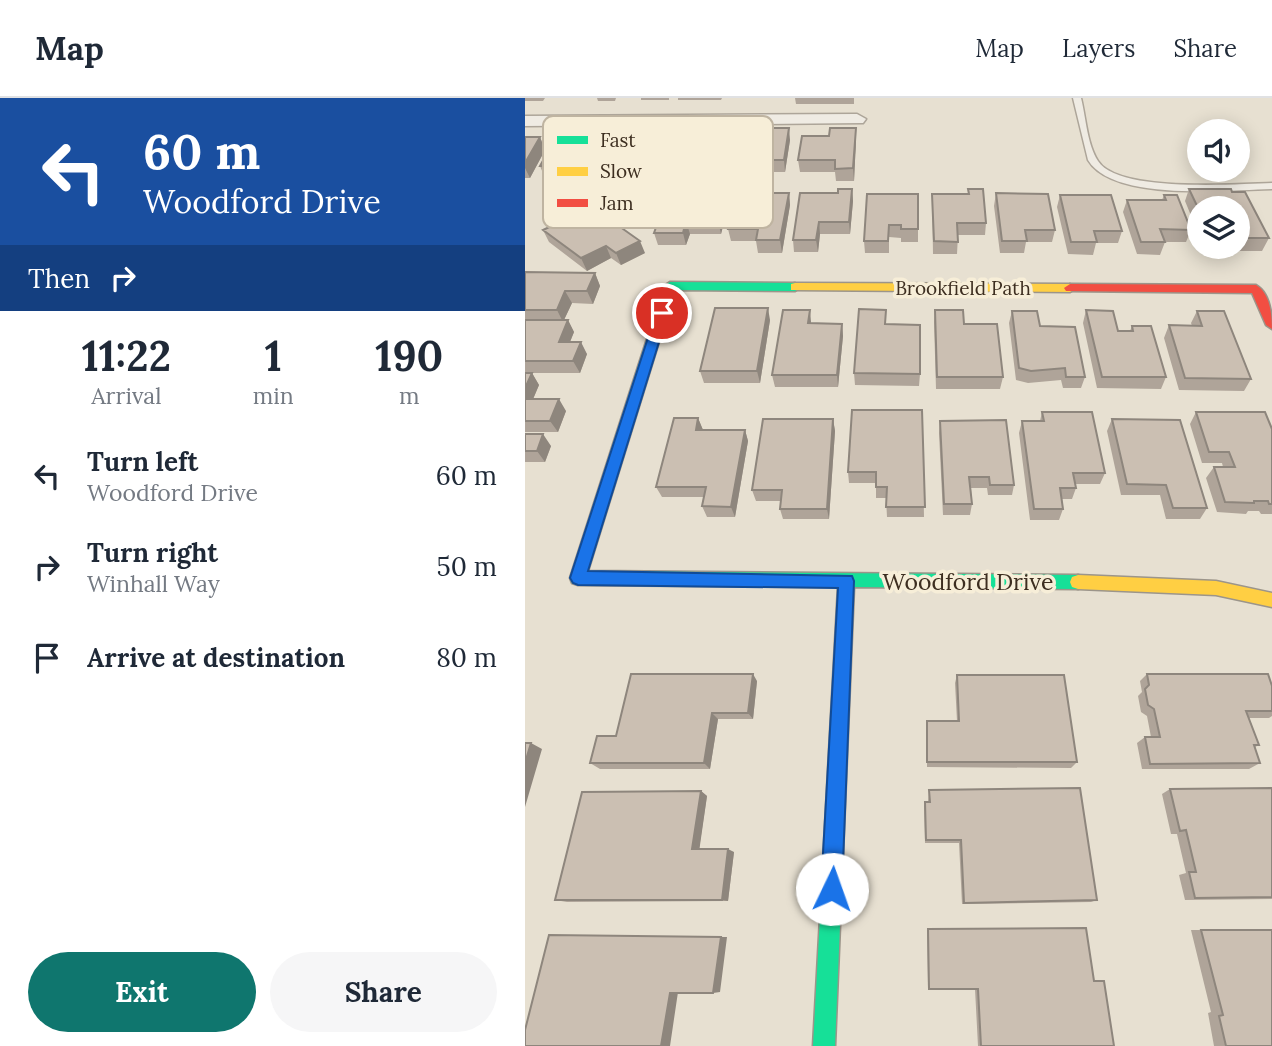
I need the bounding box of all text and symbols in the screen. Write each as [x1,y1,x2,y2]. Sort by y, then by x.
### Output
text: Map [35,27,104,69]
text: Map [975,33,1024,64]
text: Layers [1062,33,1135,64]
text: Share [1173,33,1237,64]
legend [543,116,773,228]
map controls [1187,119,1250,259]
button: sound [1187,119,1250,182]
text: 60 m [143,120,260,182]
icon: left [28,126,119,217]
text: Fast [600,128,636,152]
text: Slow [600,159,643,183]
text: Woodford Drive [143,181,381,222]
text: Jam [599,191,634,215]
button: layers [1187,196,1250,259]
icon: right [104,259,142,297]
text: Then [28,262,90,295]
street label: Brookfield Path [895,276,1031,300]
pin [632,283,692,343]
icon: arrive [643,294,681,332]
text: 11:22 [82,329,171,383]
text: 1 [265,329,282,383]
text: 190 [375,329,443,383]
text: Arrival [91,381,162,410]
text: min [253,381,294,410]
text: m [399,381,420,410]
text: Turn left [87,445,198,478]
icon: left [28,457,66,495]
text: 60 m [436,459,497,492]
text: Woodford Drive [87,478,258,507]
text: Turn right [87,536,218,569]
icon: right [28,548,66,586]
text: 50 m [437,550,497,583]
street label: Woodford Drive [883,567,1053,596]
text: Winhall Way [87,569,220,598]
icon: arrive [28,639,66,677]
text: Arrive at destination [87,641,345,674]
text: 80 m [436,641,497,674]
position arrow [795,852,869,926]
button: Exit [28,952,256,1032]
button: Share [270,952,497,1032]

